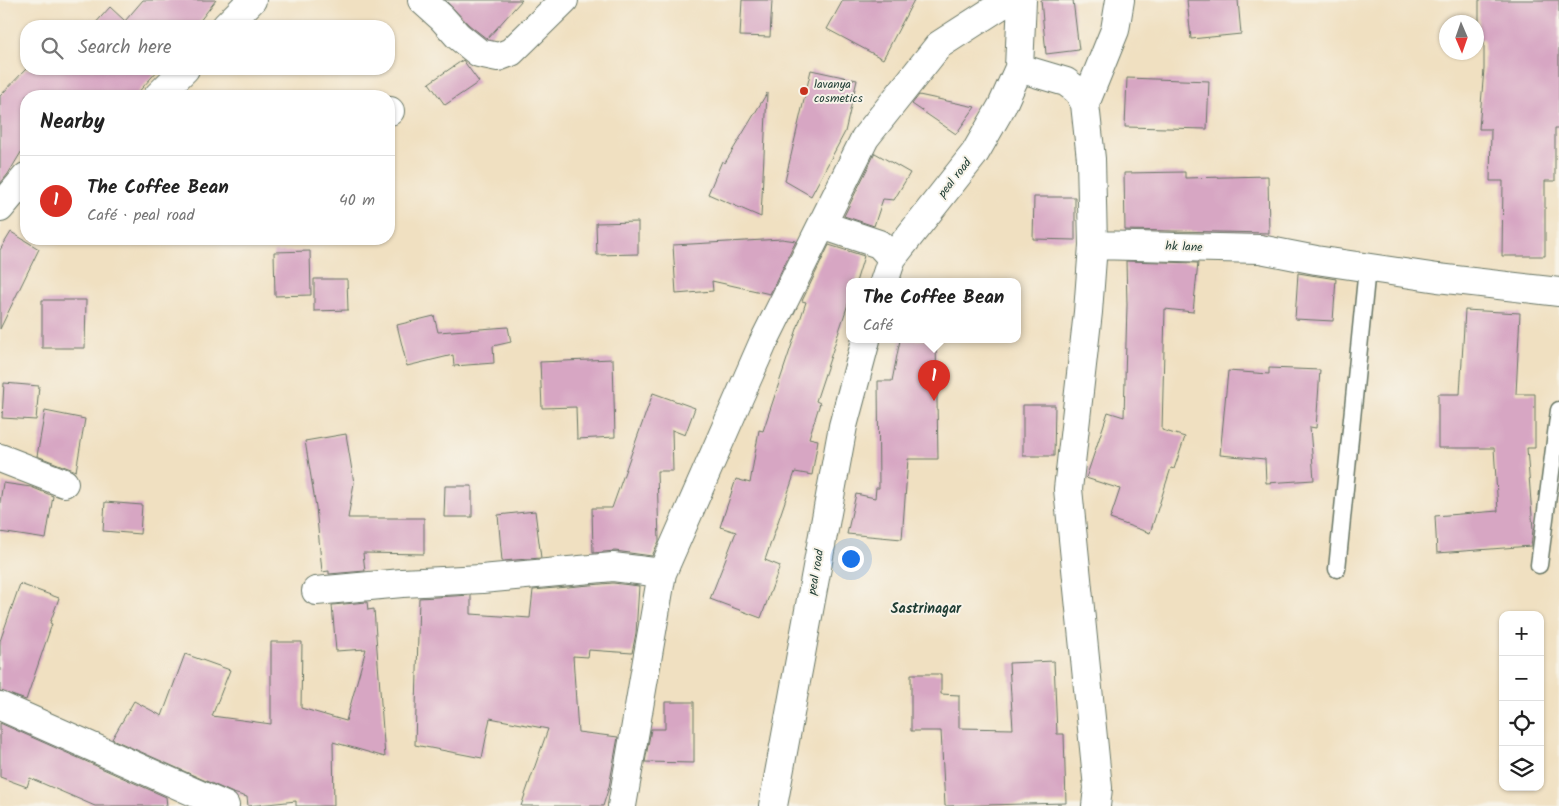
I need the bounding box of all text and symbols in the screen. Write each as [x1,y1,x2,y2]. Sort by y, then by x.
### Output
north arrow [1439,15,1484,60]
search box [20,20,395,75]
text: Search here [78,33,172,63]
icon: search [38,34,66,62]
place label: lavanya cosmetics [814,75,863,108]
marker: lavanya cosmetics [798,85,810,97]
text: Nearby [40,106,105,139]
street label: peal road [933,153,977,203]
text: The Coffee Bean [87,173,229,203]
text: 1 [54,188,58,213]
text: 40 m [339,188,375,213]
text: Café · peal road [87,203,194,228]
street label: hk lane [1165,237,1204,257]
popup [846,278,1021,343]
text: The Coffee Bean [863,283,1004,313]
text: Café [863,313,893,338]
pin: 1 [918,360,950,401]
your location [838,546,864,572]
street label: peal road [803,547,829,597]
district label: Sastrinagar [891,598,962,620]
map controls [1499,611,1544,791]
button: + [1499,611,1544,656]
button: − [1499,656,1544,701]
button: locate [1499,701,1544,746]
button: layers [1499,746,1544,791]

